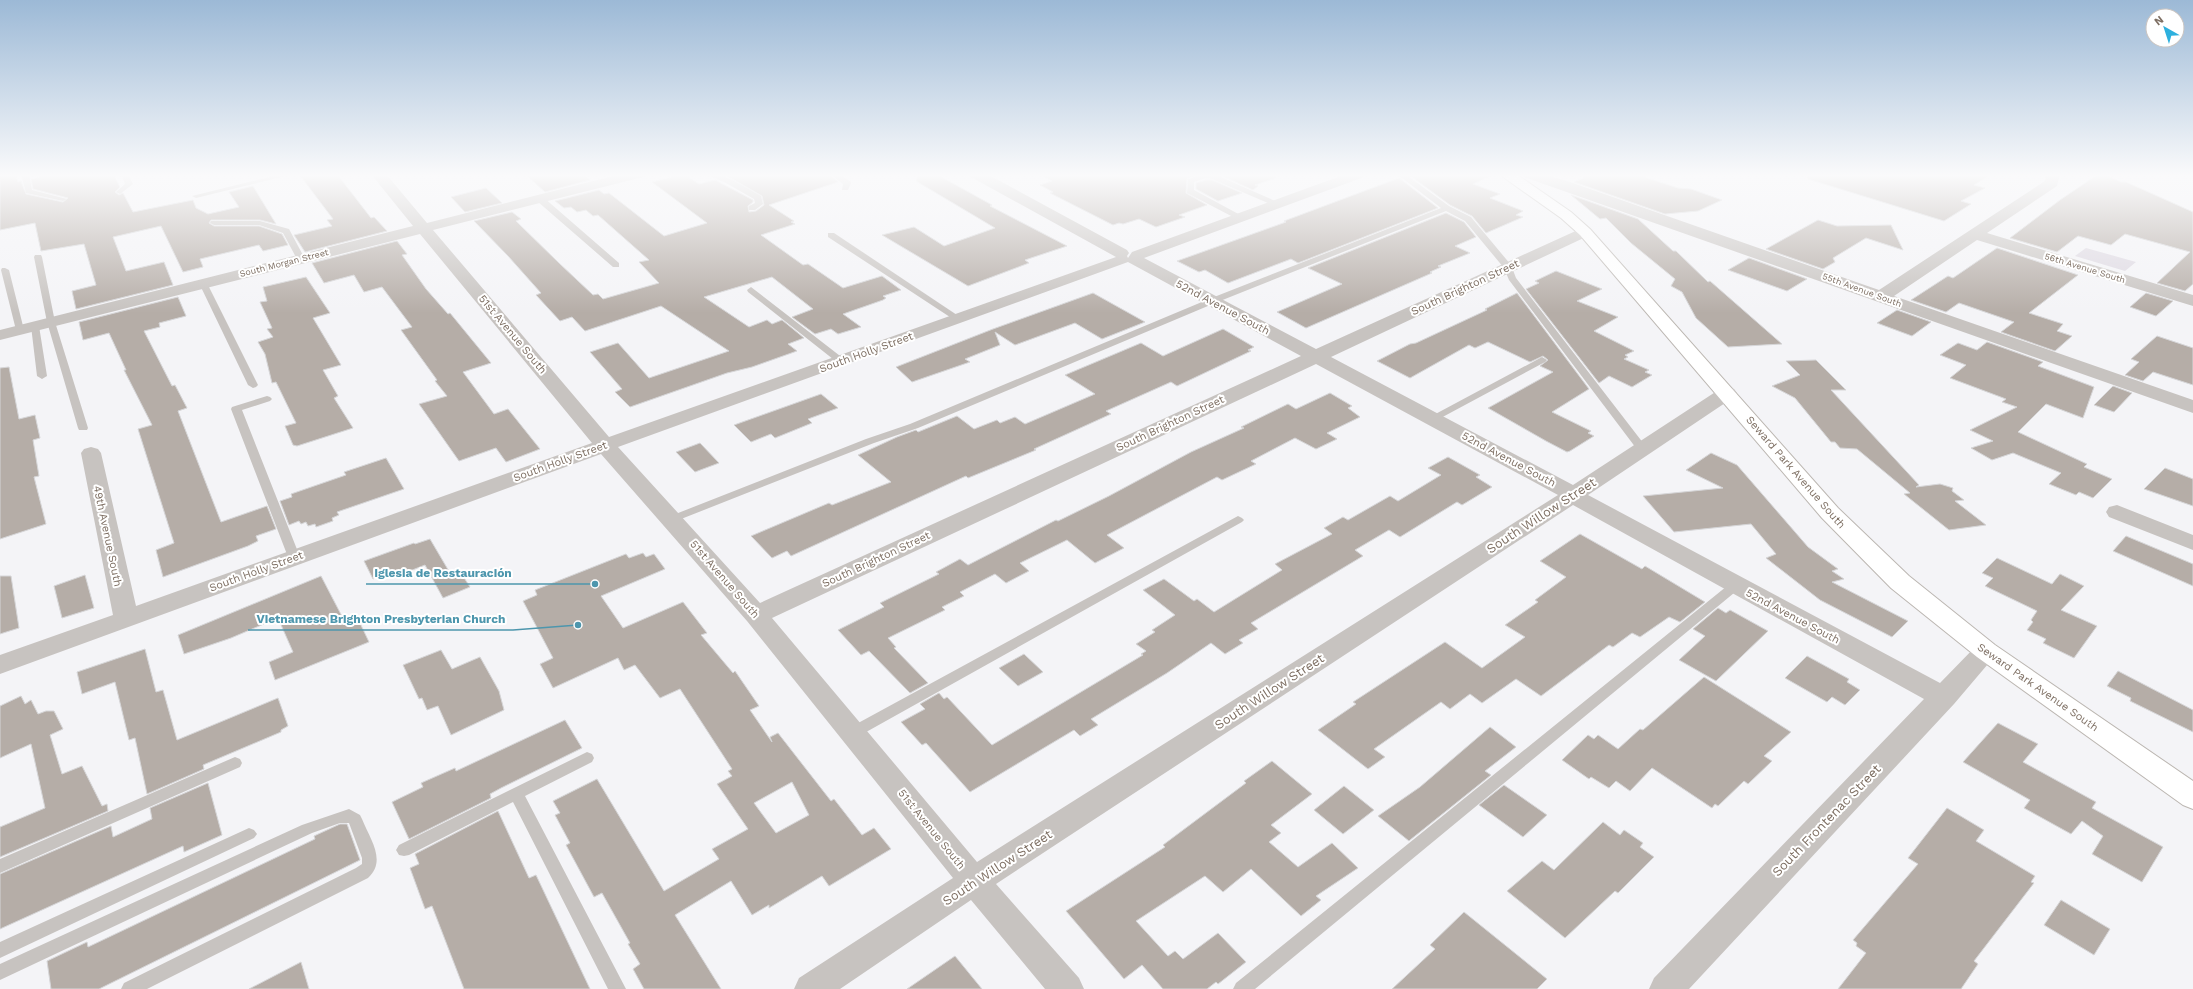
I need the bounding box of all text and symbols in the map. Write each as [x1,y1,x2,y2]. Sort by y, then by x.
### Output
north arrow [2145,8,2185,48]
text: N [2152,13,2166,28]
street label: South Morgan Street [239,247,330,279]
street label: 56th Avenue South [2044,251,2126,285]
street label: South Brighton Street [1409,257,1522,318]
street label: 55th Avenue South [1821,271,1903,309]
street label: 52nd Avenue South [1174,277,1272,338]
street label: 51st Avenue South [476,292,549,376]
street label: South Holly Street [817,329,915,375]
street label: South Brighton Street [1114,393,1227,454]
street label: Seward Park Avenue South [1743,413,1848,531]
street label: 52nd Avenue South [1460,429,1558,490]
street label: South Holly Street [511,438,609,484]
street label: South Willow Street [1484,474,1599,556]
street label: 49th Avenue South [90,484,125,588]
street label: South Brighton Street [820,529,933,590]
street label: 51st Avenue South [687,538,762,621]
street label: South Holly Street [207,548,305,594]
callout: Iglesia de Restauración [366,560,519,584]
text: Iglesia de Restauración [374,566,512,580]
street label: 52nd Avenue South [1744,586,1842,647]
callout: Vietnamese Brighton Presbyterian Church [248,606,513,630]
text: Vietnamese Brighton Presbyterian Church [257,612,505,626]
street label: Seward Park Avenue South [1975,641,2101,734]
street label: South Willow Street [1212,650,1327,732]
street label: South Frontenac Street [1769,761,1884,879]
street label: 51st Avenue South [895,787,968,872]
street label: South Willow Street [940,826,1055,908]

